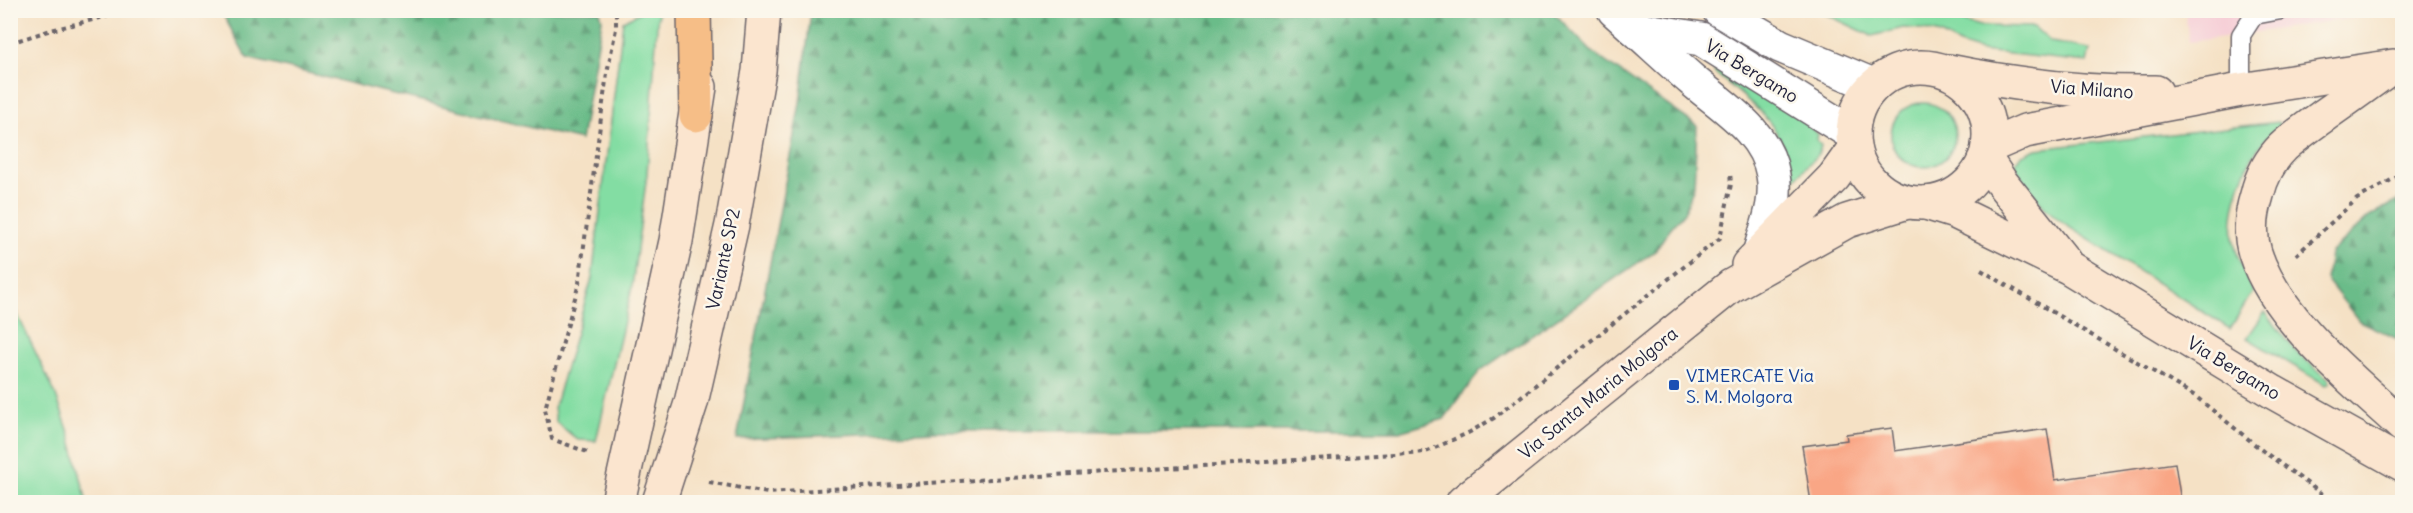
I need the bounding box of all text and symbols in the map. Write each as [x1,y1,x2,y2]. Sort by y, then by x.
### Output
street label: Via Bergamo [1701,34,1803,108]
street label: Via Milano [2050,75,2134,103]
street label: Variante SP2 [701,206,745,312]
street label: Via Santa Maria Molgora [1514,322,1682,464]
street label: Via Bergamo [2183,331,2285,405]
place label: VIMERCATE Via S. M. Molgora [1686,364,1814,408]
marker: VIMERCATE Via S. M. Molgora [1667,378,1681,392]

